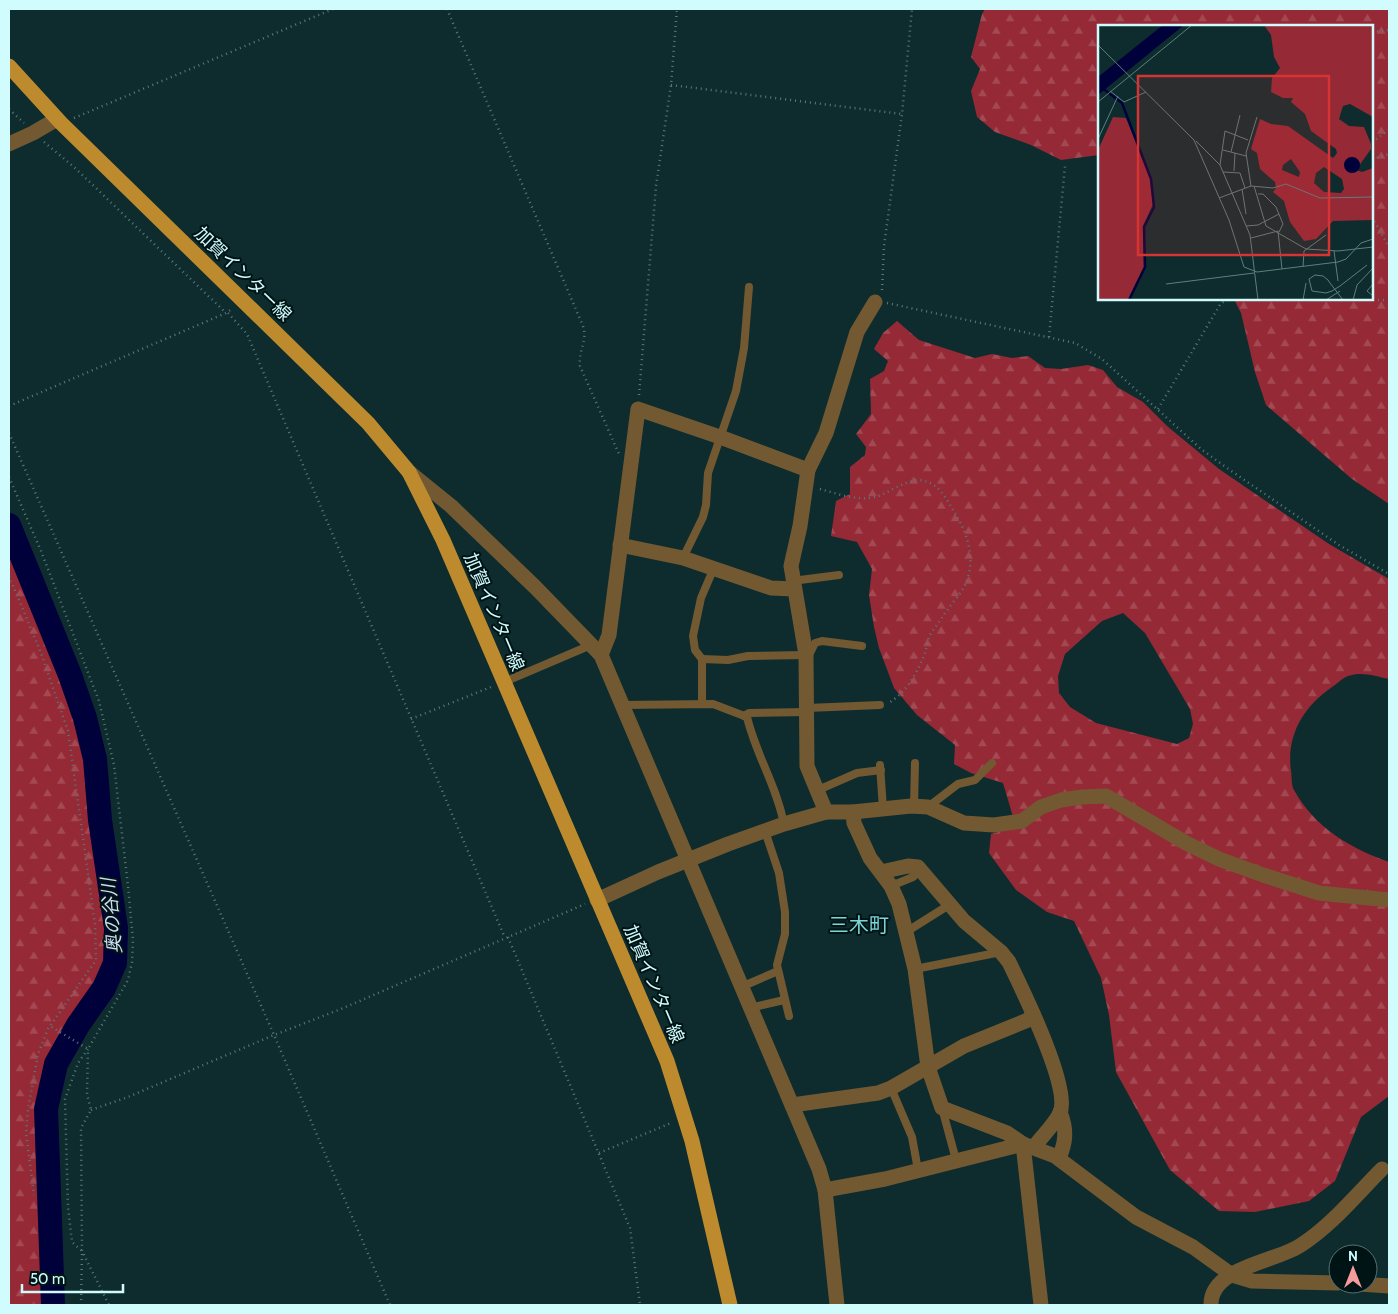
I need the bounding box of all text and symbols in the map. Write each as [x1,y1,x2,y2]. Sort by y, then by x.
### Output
inset map [1098,25,1373,300]
street label: 加賀インター線 [190,222,296,326]
street label: 加賀インター線 [459,550,529,674]
water label: 奥の谷川 [97,875,126,955]
district label: 三木町 [829,913,889,937]
street label: 加賀インター線 [619,922,689,1046]
north arrow [1328,1244,1378,1294]
text: N [1348,1247,1358,1265]
scale bar [22,1262,124,1294]
text: 50 m [30,1270,65,1288]

